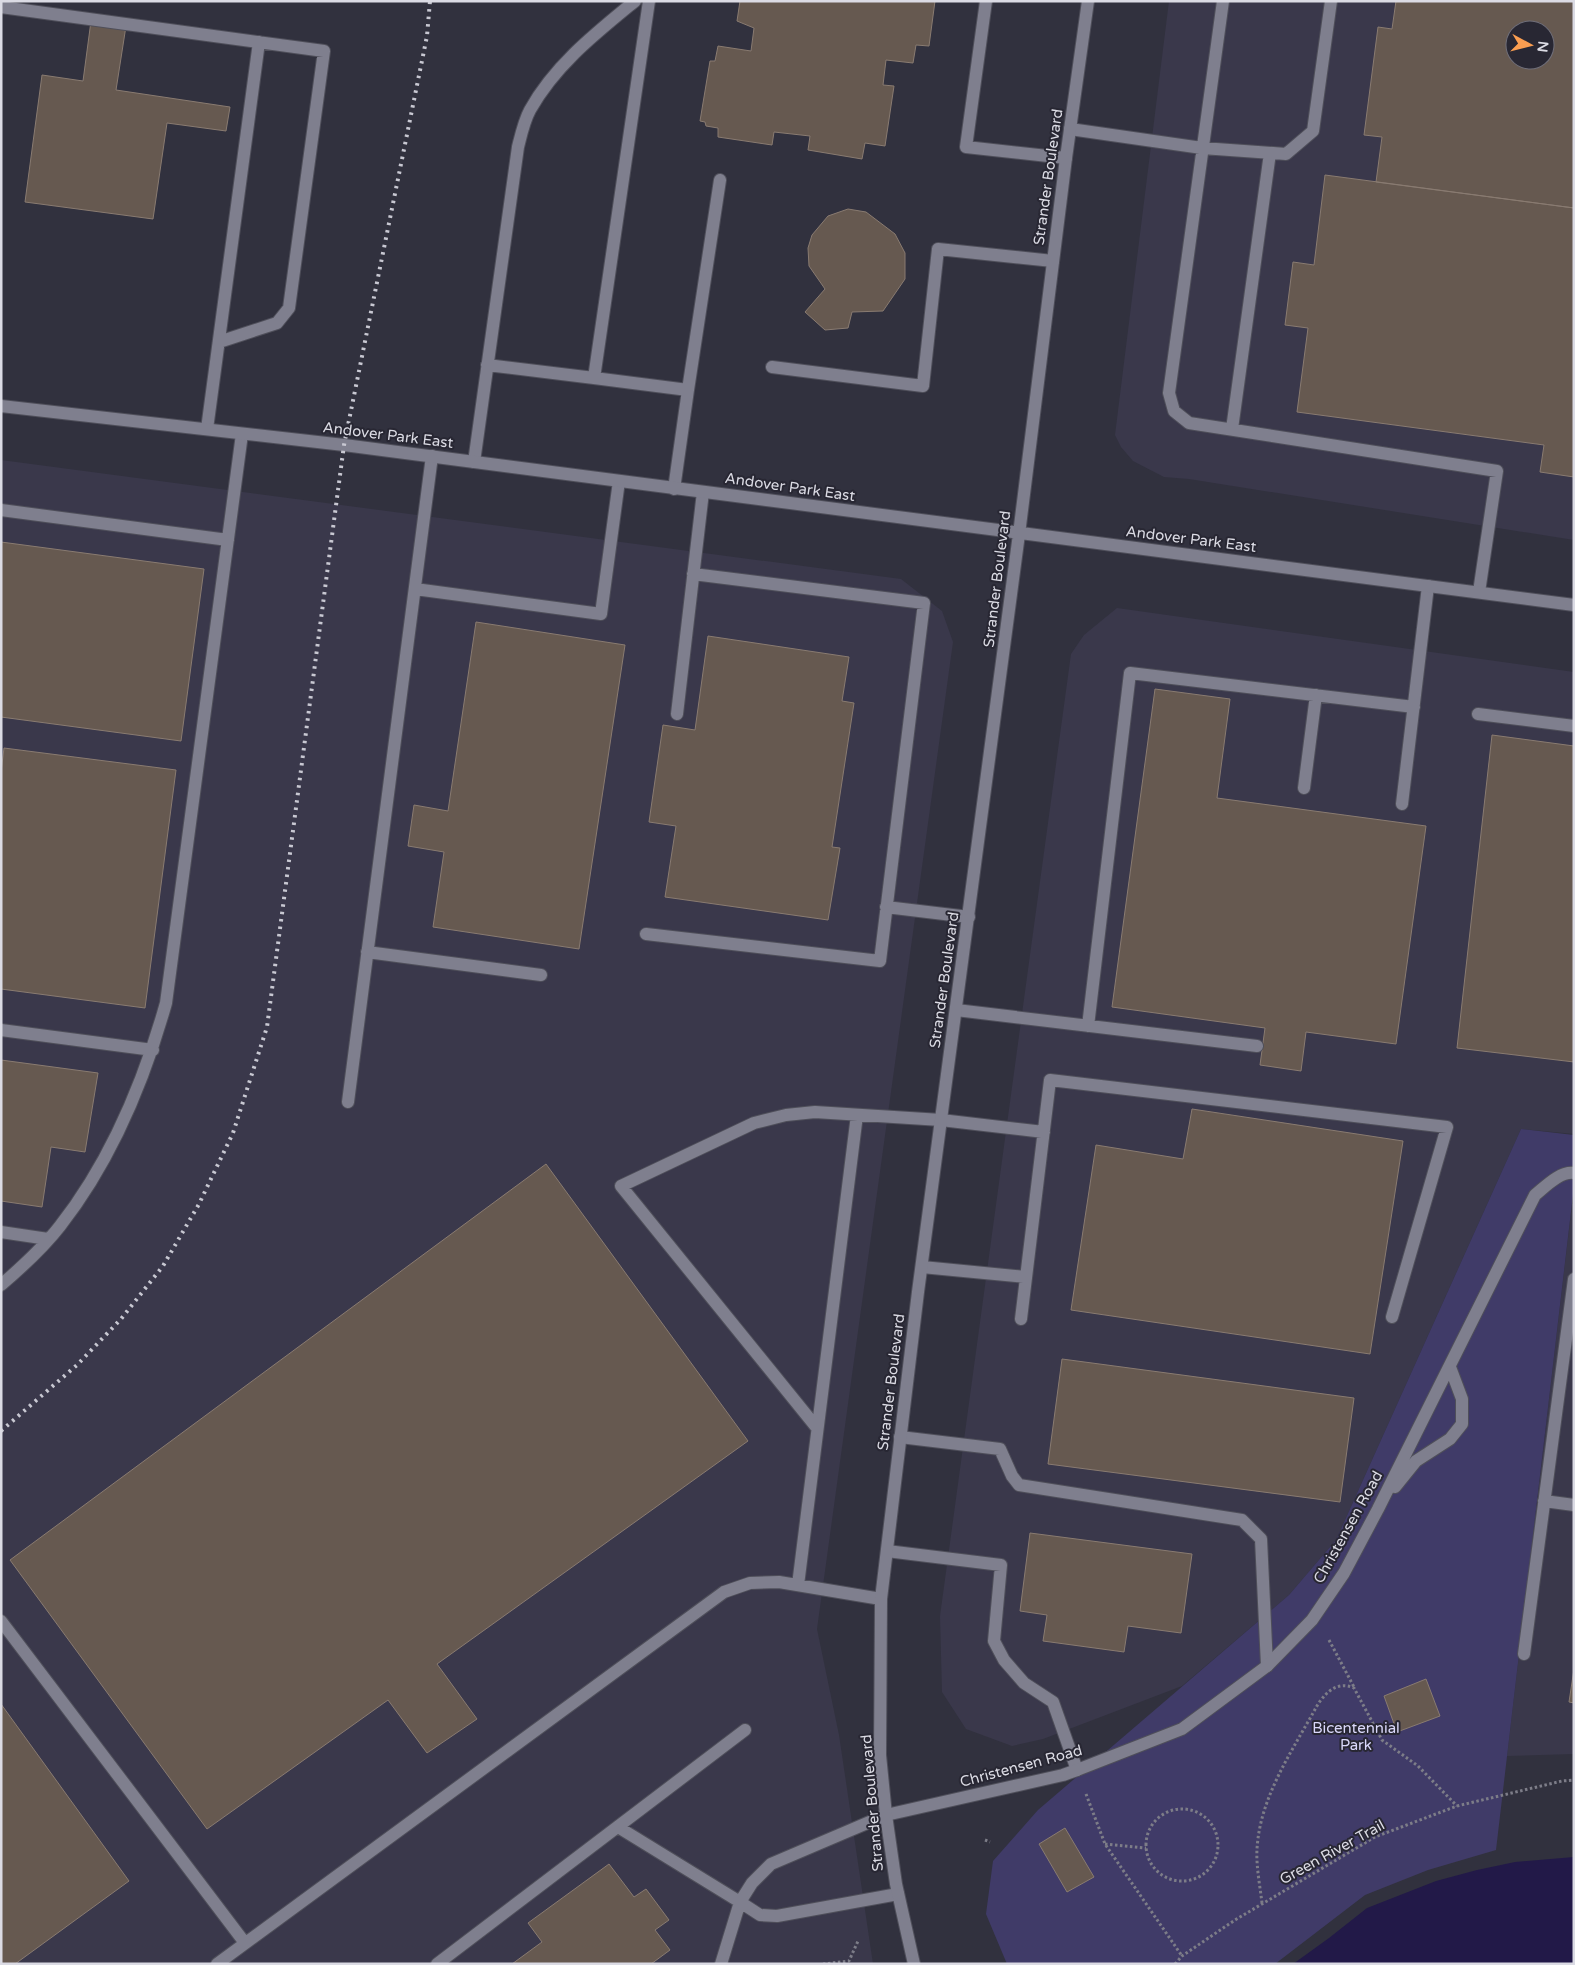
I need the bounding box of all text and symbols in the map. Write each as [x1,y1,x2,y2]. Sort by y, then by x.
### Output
north arrow [1505,20,1555,70]
text: N [1533,40,1552,53]
street label: Strander Boulevard [1030,108,1066,246]
street label: Andover Park East [322,418,455,452]
street label: Andover Park East [724,469,857,505]
street label: Strander Boulevard [980,510,1014,648]
street label: Andover Park East [1125,522,1258,556]
street label: Strander Boulevard [926,911,962,1049]
street label: Strander Boulevard [874,1313,908,1451]
street label: Christensen Road [1310,1468,1386,1586]
park label: Bicentennial Park [1312,1719,1400,1754]
street label: Strander Boulevard [857,1734,887,1872]
street label: Christensen Road [958,1741,1084,1791]
street label: Green River Trail [1276,1816,1388,1888]

